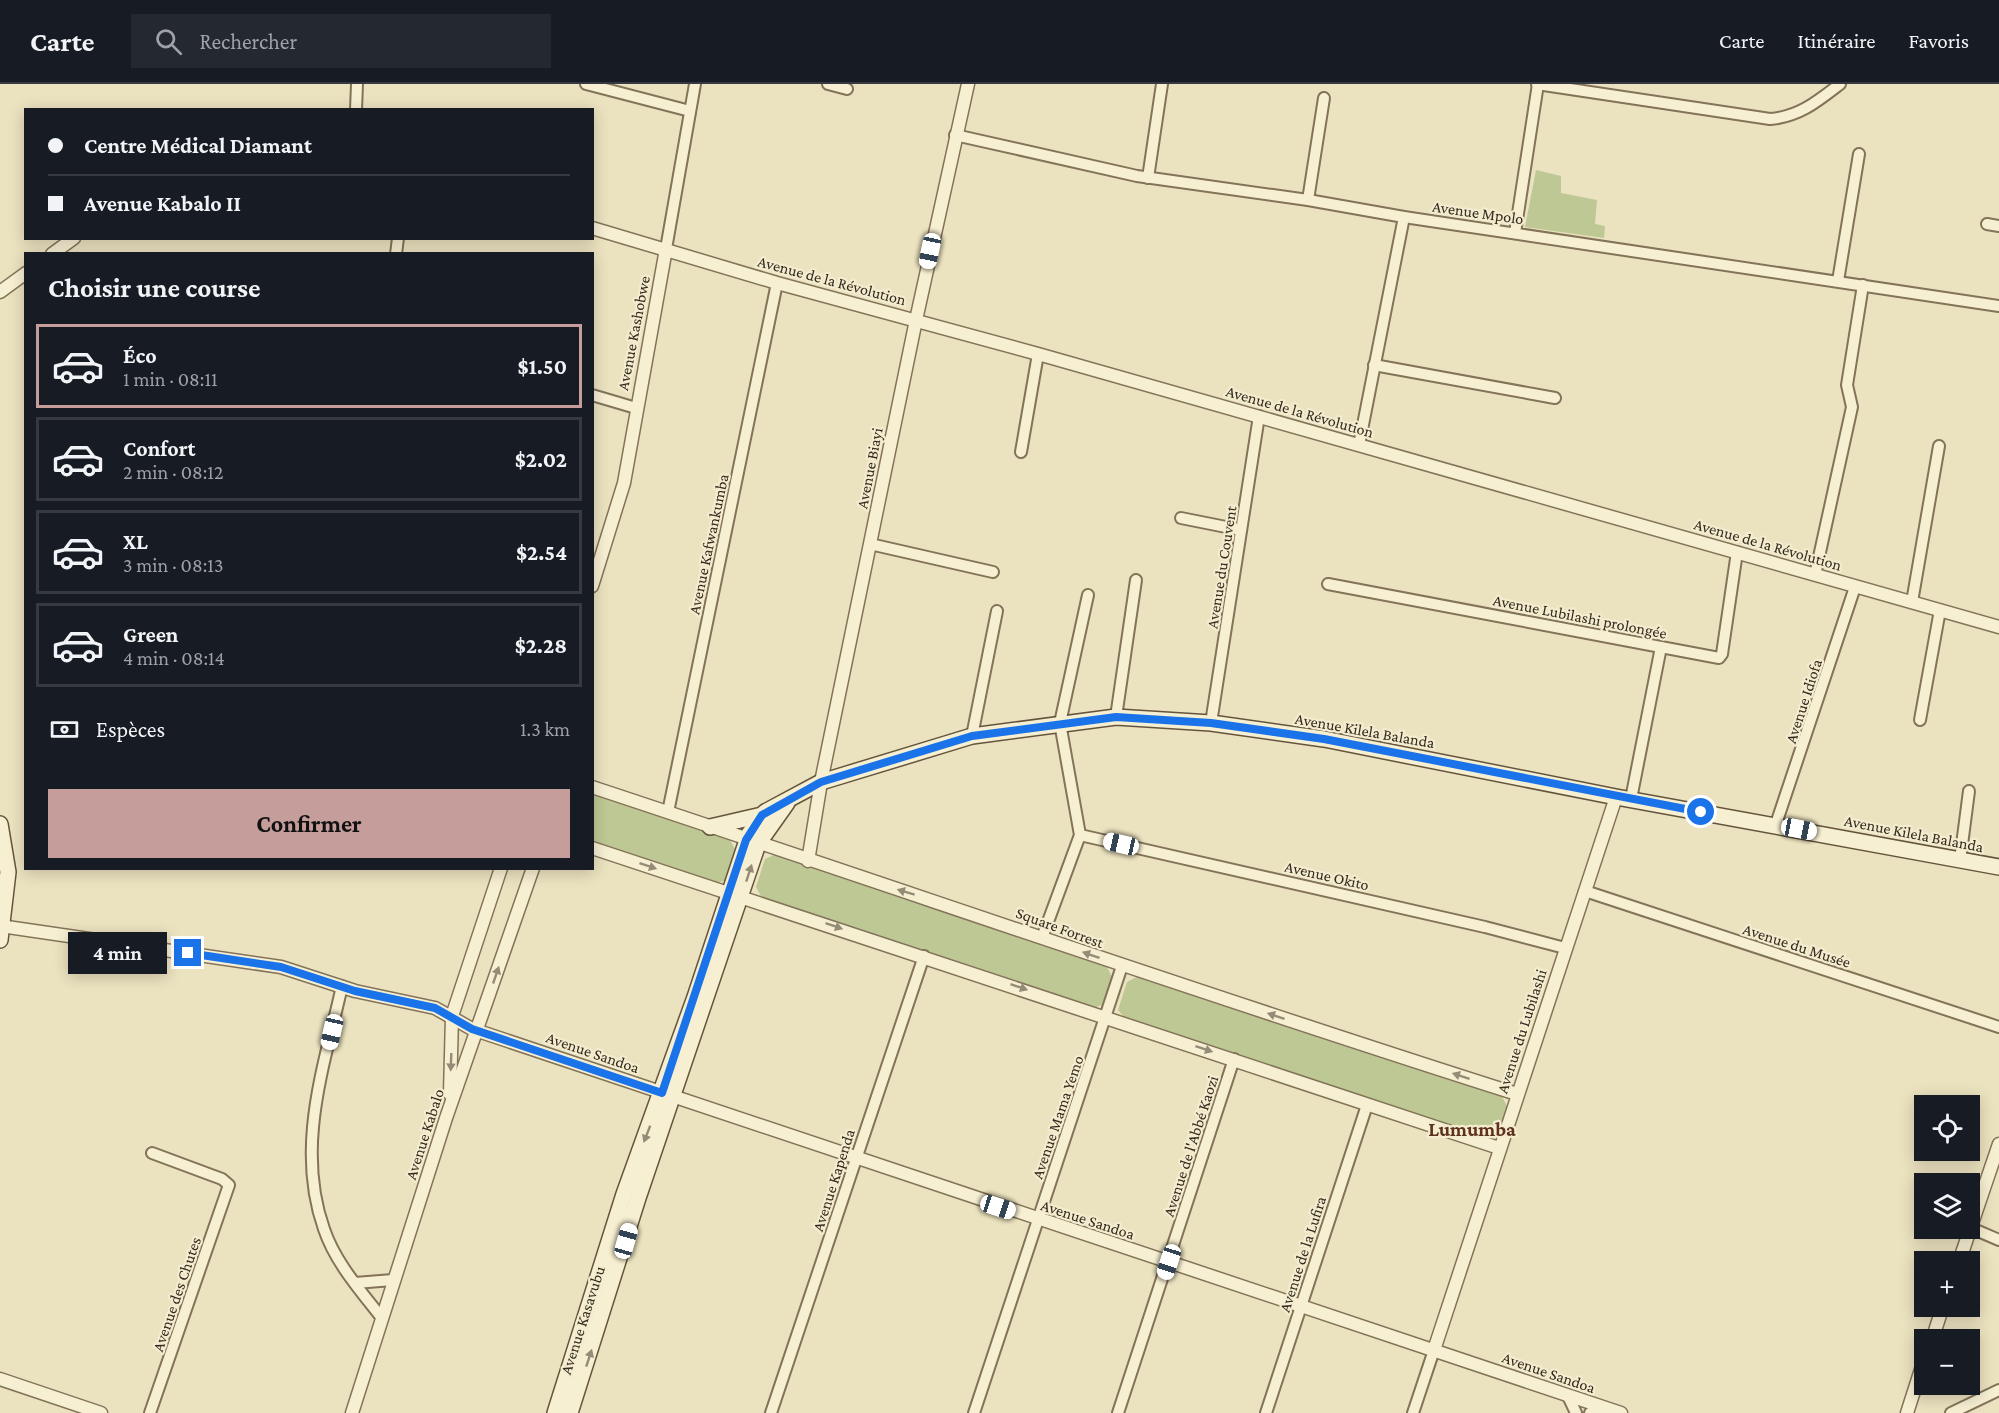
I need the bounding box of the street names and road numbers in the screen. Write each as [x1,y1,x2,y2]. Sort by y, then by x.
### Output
street label: Avenue Mpolo [1431,198,1525,228]
street label: Avenue de la Révolution [756,253,908,309]
street label: Avenue Kashobwe [614,274,653,392]
street label: Avenue de la Révolution [1224,382,1376,441]
street label: Avenue Biayi [853,426,887,510]
street label: Avenue Kafwankumba [685,472,732,616]
street label: Avenue du Couvent [1203,504,1240,630]
street label: Avenue de la Révolution [1692,515,1844,574]
street label: Avenue Lubilashi prolongée [1491,591,1668,643]
street label: Avenue Idiofa [1782,656,1825,745]
street label: Avenue Kilela Balanda [1294,710,1437,751]
street label: Avenue Kilela Balanda [1843,812,1986,855]
street label: Avenue Okito [1283,858,1371,893]
street label: Square Forrest [1013,904,1107,952]
street label: Avenue du Musée [1741,920,1853,971]
street label: Avenue du Lubilashi [1493,967,1550,1095]
street label: Avenue Sandoa [544,1029,642,1077]
street label: Avenue Mama Yemo [1028,1053,1087,1181]
street label: Avenue de l'Abbé Kaozi [1160,1074,1221,1219]
street label: Avenue Kabalo [402,1087,447,1182]
street label: Avenue Kapenda [809,1126,859,1234]
street label: Avenue de la Lufira [1276,1193,1329,1314]
street label: Avenue Sandoa [1039,1196,1137,1243]
street label: Avenue des Chutes [149,1235,204,1354]
street label: Avenue Kasavubu [557,1263,608,1376]
street label: Avenue Sandoa [1500,1349,1598,1397]

